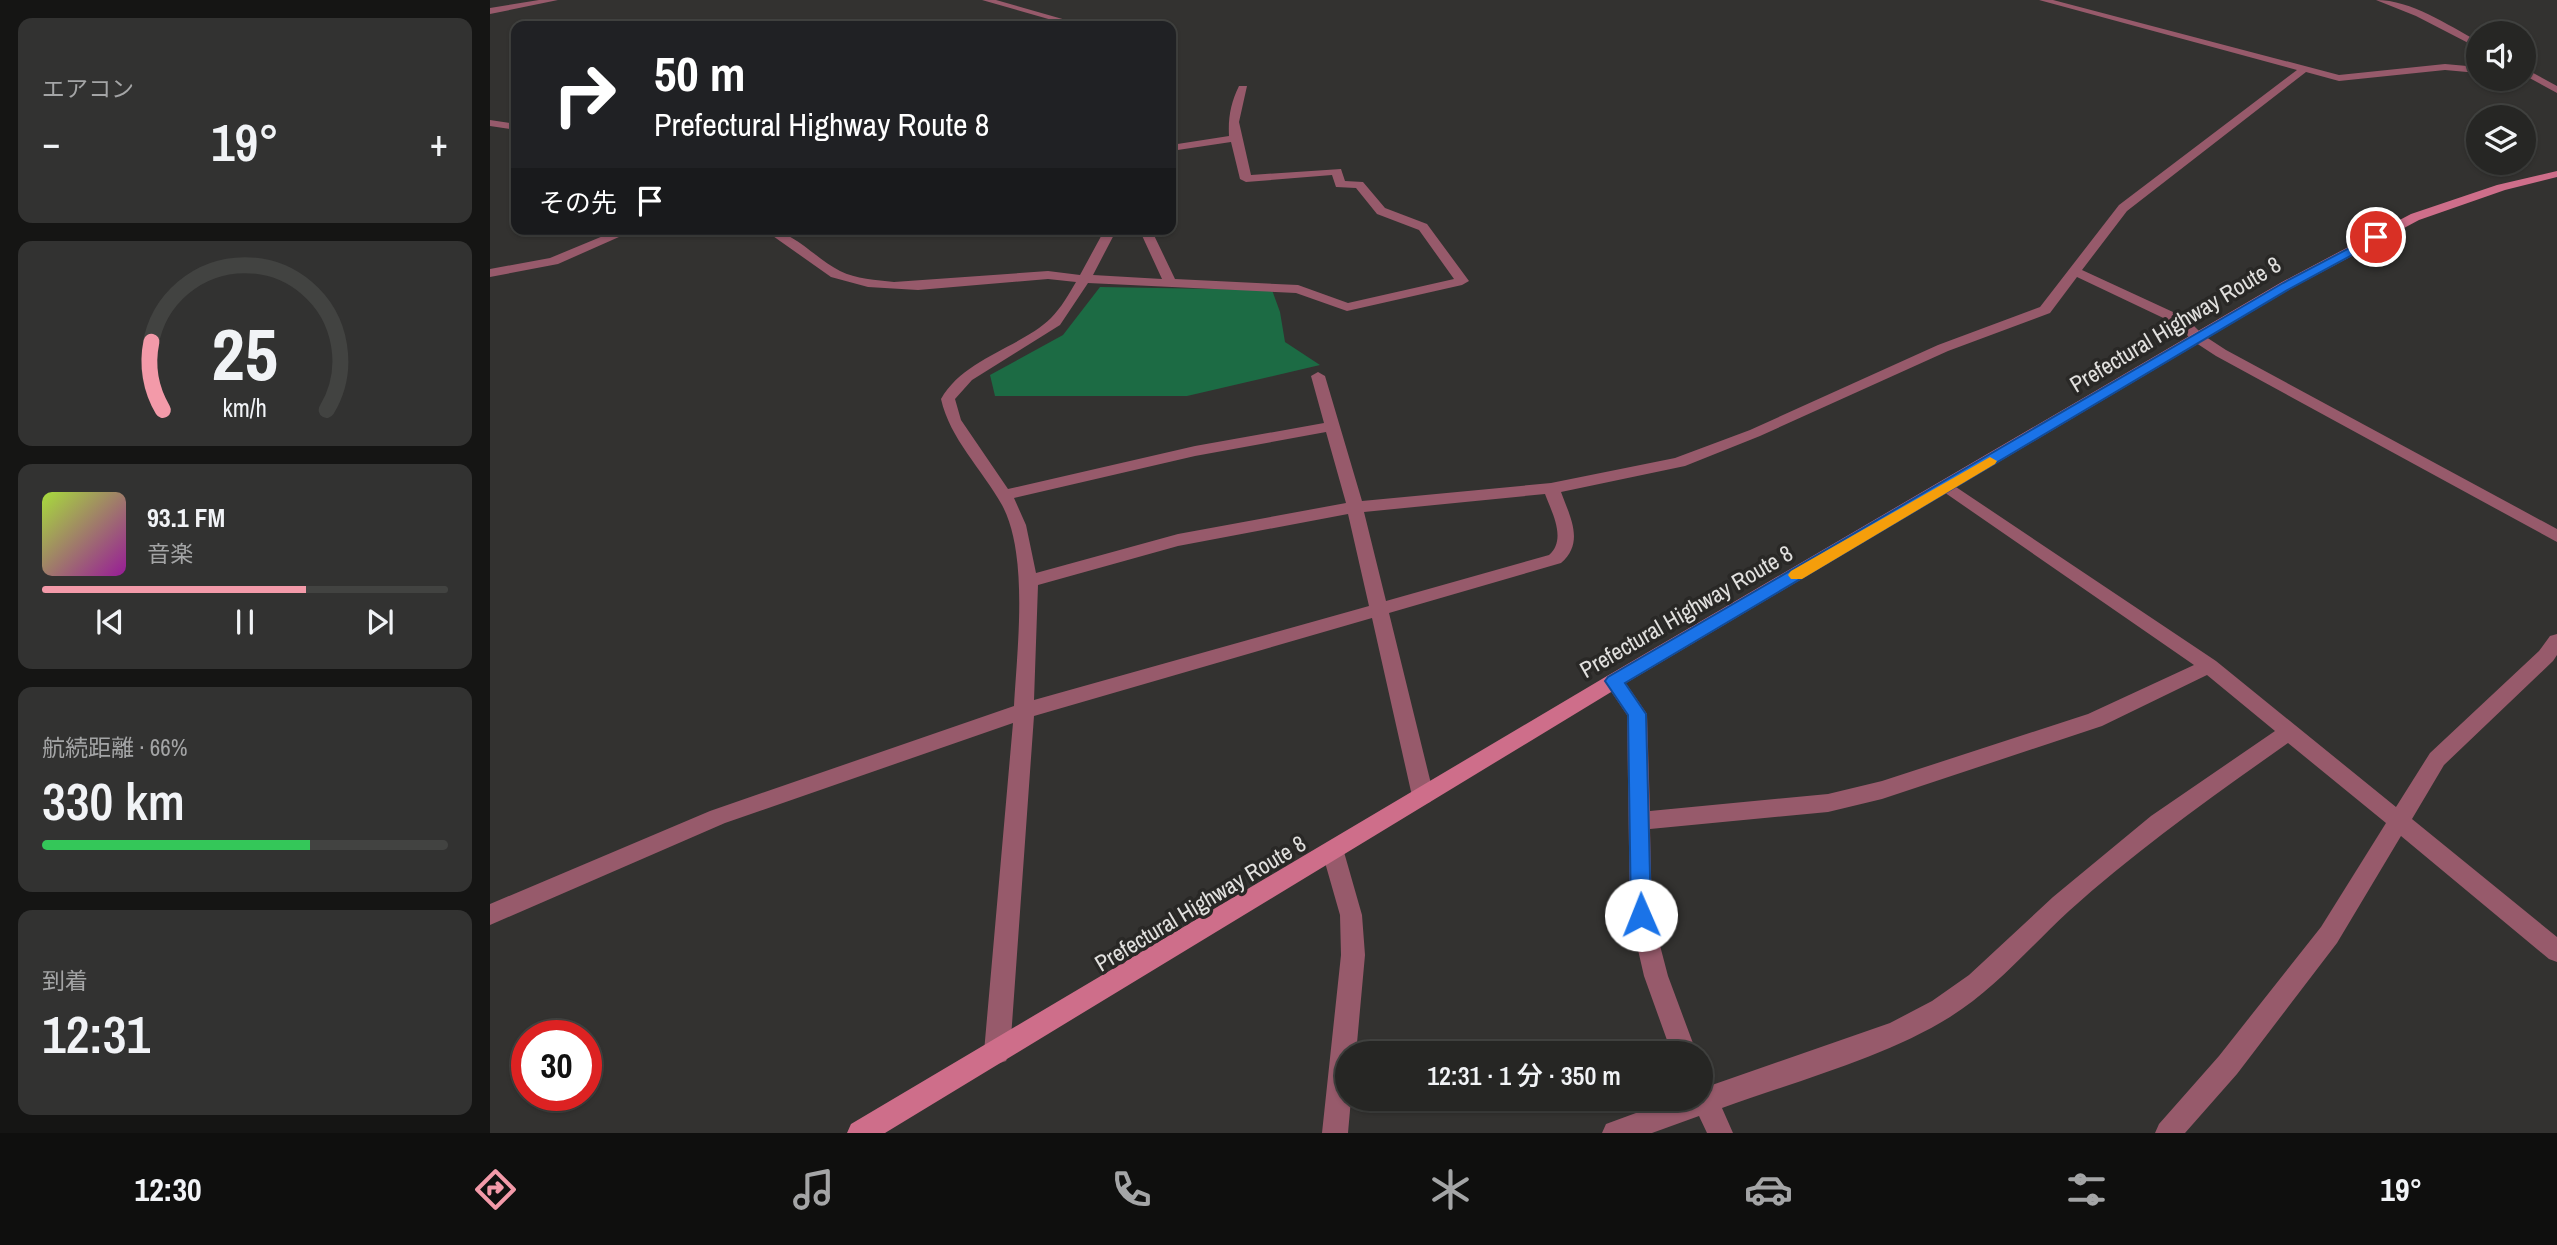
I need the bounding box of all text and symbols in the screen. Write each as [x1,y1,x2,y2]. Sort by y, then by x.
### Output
map controls [2466,21,2536,175]
button: sound [2466,21,2536,91]
text: 50 m [654,40,746,106]
icon: right [539,49,630,140]
text: エアコン [42,73,134,104]
text: Prefectural Highway Route 8 [654,103,989,146]
button: layers [2466,105,2536,175]
text: 19° [211,107,279,177]
text: − [42,117,60,168]
text: + [430,117,448,168]
icon: arrive [631,182,669,220]
text: その先 [539,185,617,220]
pin [2346,207,2406,267]
icon: arrive [2357,218,2395,256]
street label: Prefectural Highway Route 8 [2064,249,2286,399]
text: 25 [212,305,278,403]
text: km/h [223,390,267,424]
text: 93.1 FM [147,500,225,535]
street label: Prefectural Highway Route 8 [1574,537,1798,685]
text: 音楽 [147,538,193,569]
icon: previous [91,603,129,641]
icon: pause [226,603,264,641]
icon: next [361,603,399,641]
text: 航続距離 · 66% [42,732,187,763]
text: 330 km [42,766,185,836]
street label: Prefectural Highway Route 8 [1089,828,1311,978]
position arrow [1604,878,1678,952]
text: 到着 [42,965,88,996]
text: 12:31 [42,999,150,1069]
speed limit sign: 30 [511,1020,602,1111]
text: 12:31 · 1 分 · 350 m [1427,1058,1621,1093]
icon: directions [471,1165,520,1214]
icon: music [789,1165,838,1214]
icon: phone [1107,1165,1156,1214]
icon: climate [1426,1165,1475,1214]
icon: car [1744,1165,1793,1214]
icon: filters [2062,1165,2111,1214]
text: 12:30 [135,1168,202,1211]
text: 19° [2380,1168,2422,1211]

